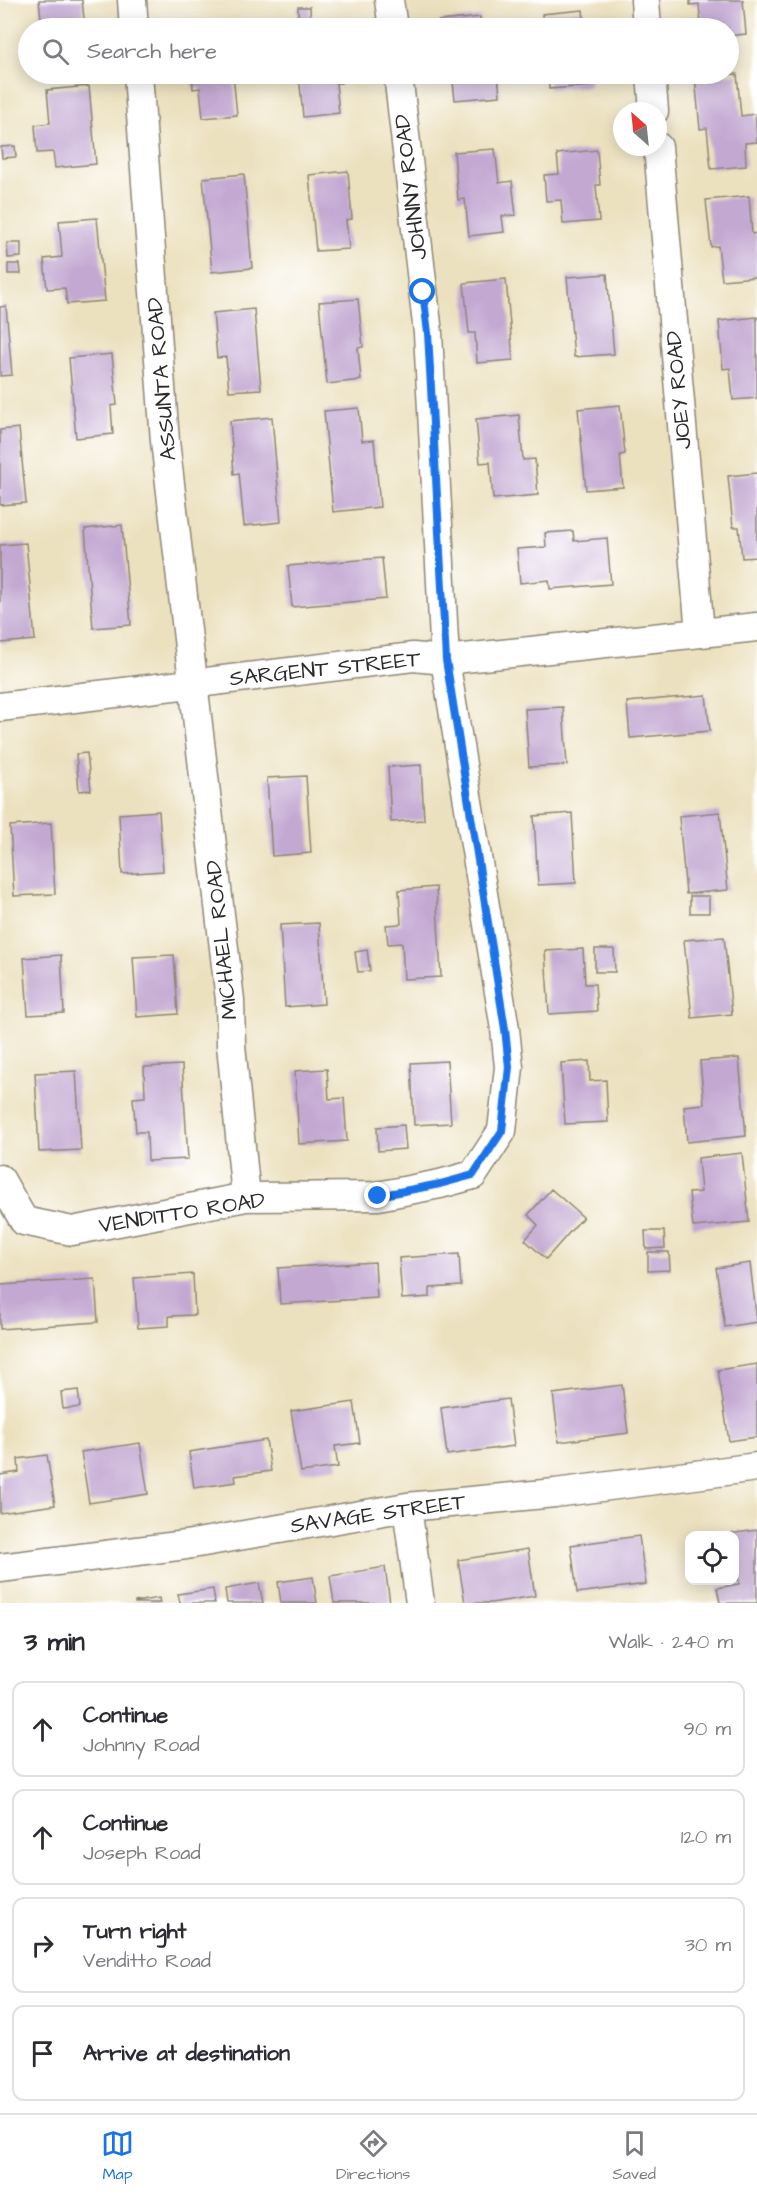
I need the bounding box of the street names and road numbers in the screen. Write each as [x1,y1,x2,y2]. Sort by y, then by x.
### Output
street label: JOHNNY ROAD [387,112,435,262]
street label: ASSUNTA ROAD [139,296,185,462]
street label: JOEY ROAD [658,330,700,450]
street label: SARGENT STREET [228,644,422,694]
street label: MICHAEL ROAD [198,859,246,1021]
street label: VENDITTO ROAD [97,1185,267,1241]
street label: SAVAGE STREET [288,1486,468,1542]

